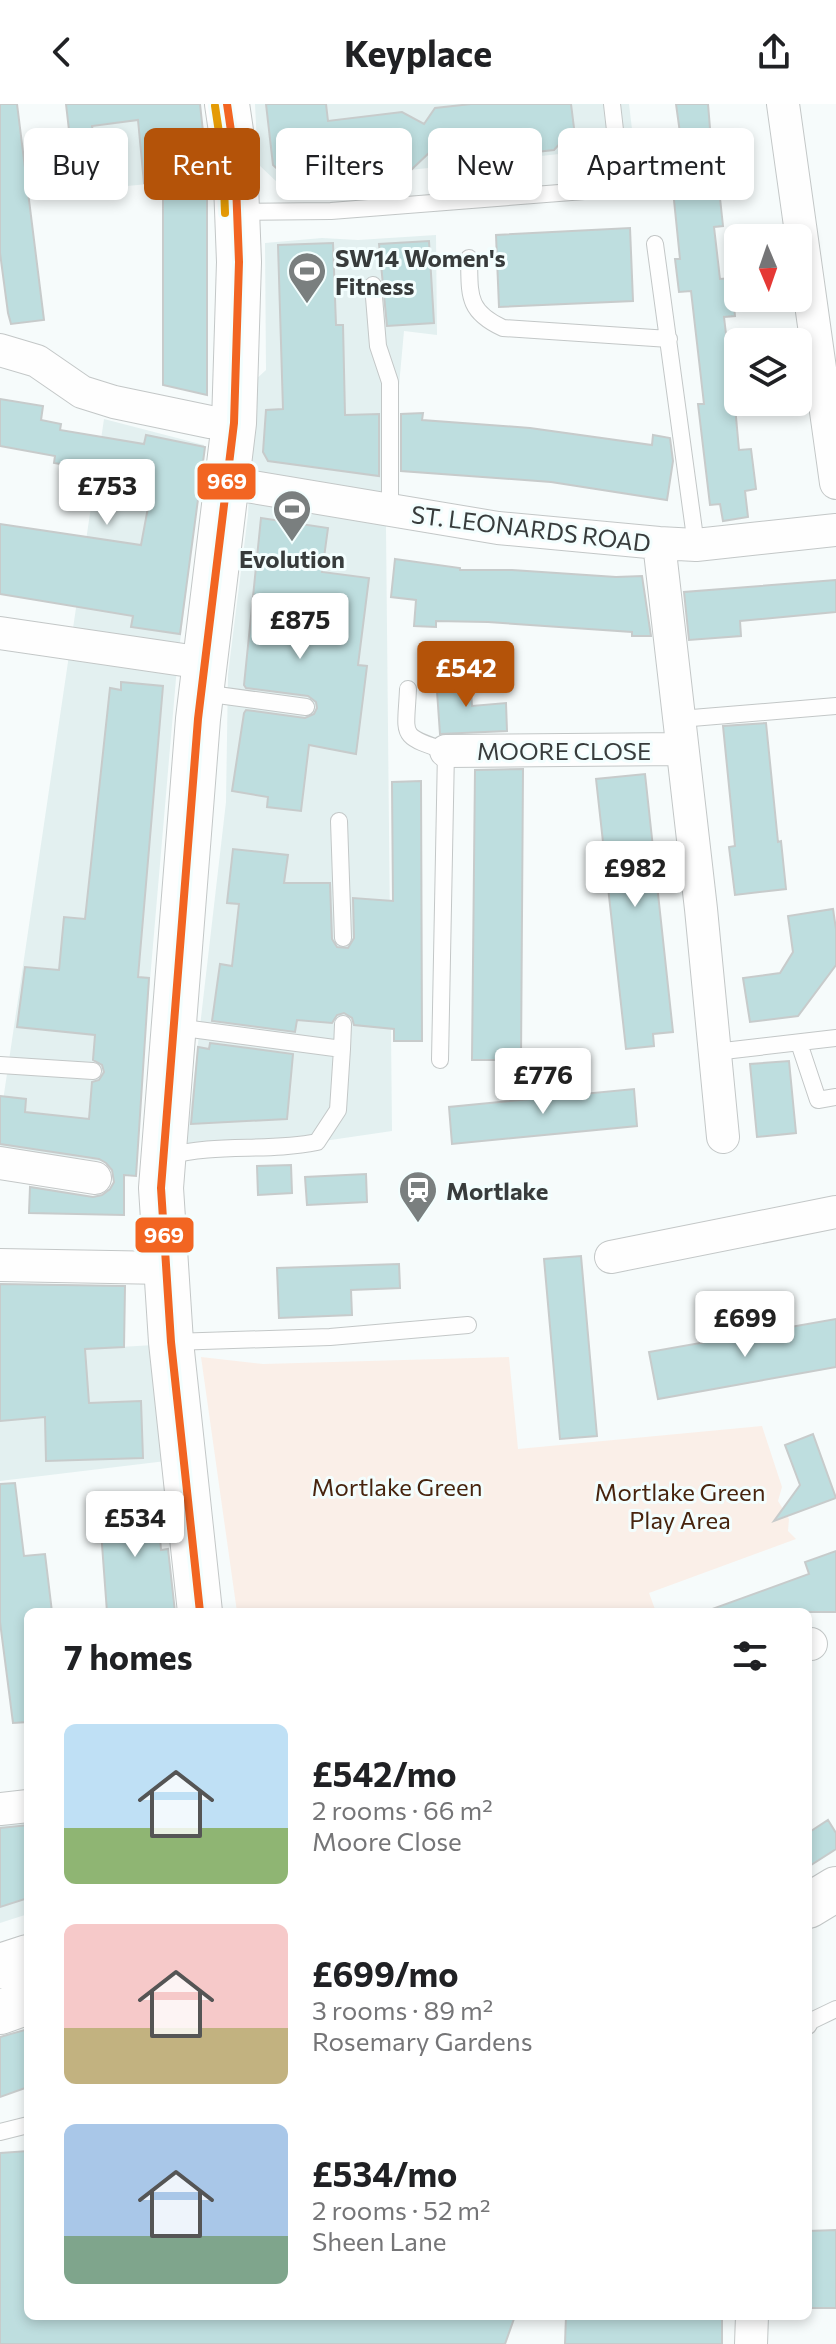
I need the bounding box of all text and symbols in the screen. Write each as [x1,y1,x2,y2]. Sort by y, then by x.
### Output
icon: back [40,30,84,74]
text: Keyplace [344,30,492,74]
icon: share [752,30,796,74]
chip: Buy [24,128,128,200]
chip: Rent [144,128,260,200]
chip: Filters [276,128,412,200]
chip: New [428,128,542,200]
chip: Apartment [558,128,754,200]
north arrow [724,224,812,312]
map controls [724,224,812,416]
place label: SW14 Women's Fitness [335,243,506,300]
sports icon: SW14 Women's Fitness [286,250,328,305]
button: layers [724,328,812,416]
pin: £753 [60,459,154,527]
line badge: 969 [196,462,257,501]
text: 969 [207,467,247,494]
text: £753 [77,469,137,500]
sports icon: Evolution [271,488,313,543]
street label: ST. LEONARDS ROAD [410,499,652,557]
place label: Evolution [239,544,345,573]
pin: £875 [253,593,347,661]
text: £875 [270,603,330,634]
pin: £542 [419,641,513,709]
text: £542 [435,651,497,682]
street label: MOORE CLOSE [477,736,651,765]
pin: £982 [588,841,682,909]
text: £982 [604,851,666,882]
pin: £776 [496,1048,590,1116]
text: £776 [513,1058,573,1089]
station icon: Mortlake [397,1169,439,1224]
place label: Mortlake [446,1176,548,1205]
line badge: 969 [134,1216,195,1254]
text: 969 [144,1221,184,1248]
pin: £699 [698,1291,792,1359]
text: £699 [713,1301,777,1332]
park label: Mortlake Green [312,1472,482,1501]
park label: Mortlake Green Play Area [595,1477,765,1534]
pin: £534 [88,1491,182,1559]
text: £534 [104,1501,166,1532]
icon: filters [728,1634,772,1678]
text: 7 homes [64,1635,193,1677]
text: £542/mo [312,1752,457,1794]
icon: home [128,1756,224,1852]
text: 2 rooms · 66 m² [312,1794,493,1825]
text: Moore Close [312,1825,462,1856]
text: £699/mo [312,1952,459,1994]
icon: home [128,1956,224,2052]
text: 3 rooms · 89 m² [312,1994,493,2025]
text: Rosemary Gardens [312,2025,533,2056]
text: £534/mo [312,2152,457,2194]
icon: home [128,2156,224,2252]
text: 2 rooms · 52 m² [312,2194,490,2225]
text: Sheen Lane [312,2225,447,2256]

